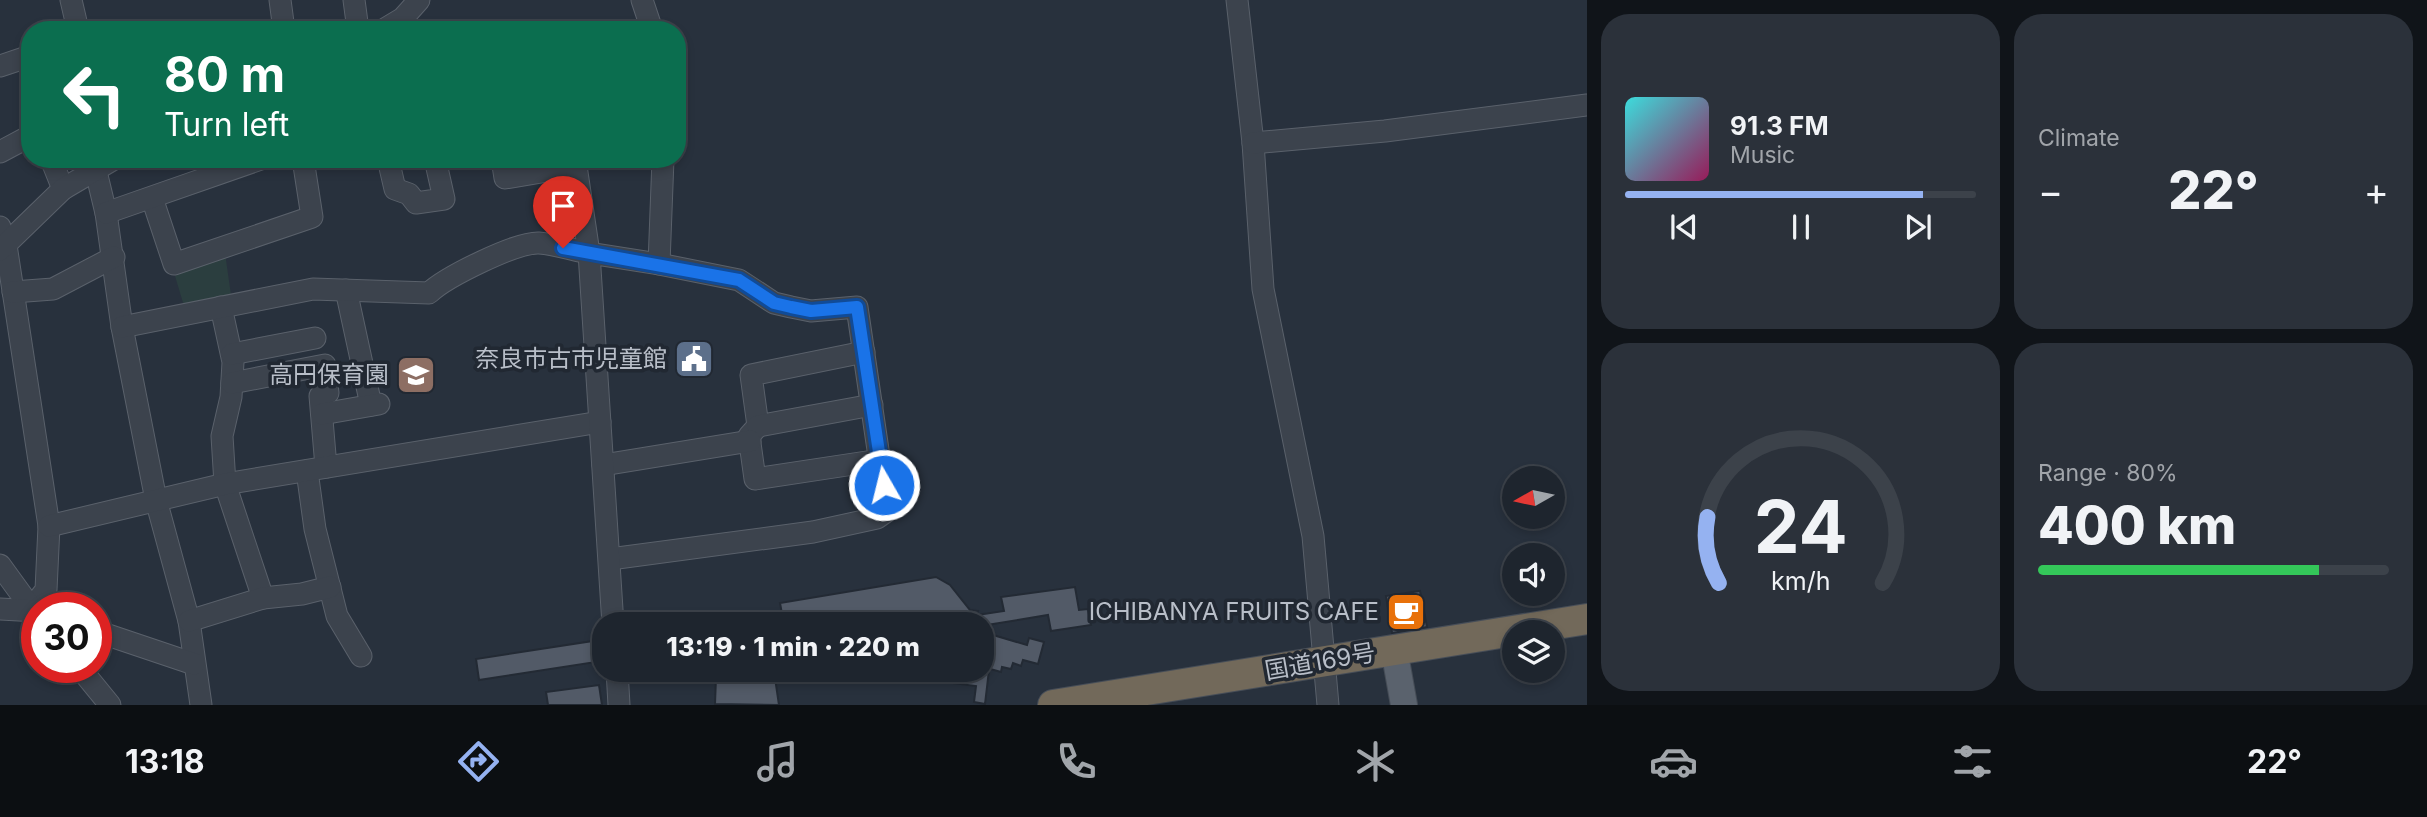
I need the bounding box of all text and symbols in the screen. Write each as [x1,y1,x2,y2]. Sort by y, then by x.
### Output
text: 80 m [164,45,285,104]
icon: left [49,49,140,140]
text: Turn left [164,105,289,144]
text: 91.3 FM [1730,110,1829,141]
text: Climate [2038,124,2120,152]
text: Music [1730,141,1795,169]
text: 22° [2168,159,2259,222]
text: − [2038,168,2063,214]
text: + [2364,168,2389,214]
pin [533,176,593,248]
icon: arrive [544,187,582,225]
icon: previous [1665,208,1703,246]
icon: pause [1782,208,1820,246]
icon: next [1899,208,1937,246]
public building icon: 奈良市古市児童館 [673,338,715,380]
place label: 奈良市古市児童館 [475,344,667,373]
school or university icon: 高円保育園 [395,354,437,396]
place label: 高円保育園 [269,360,389,389]
position arrow [847,448,921,522]
text: Range · 80% [2038,459,2178,487]
north arrow [1502,466,1564,528]
map controls [1502,466,1565,683]
text: 24 [1754,482,1847,571]
text: 400 km [2038,494,2236,557]
button: sound [1502,543,1565,606]
text: km/h [1771,566,1830,596]
cafe icon: ICHIBANYA FRUITS CAFE [1385,591,1427,633]
speed limit sign: 30 [21,592,112,683]
place label: ICHIBANYA FRUITS CAFE [1089,597,1379,626]
button: layers [1502,620,1565,683]
text: 13:19 · 1 min · 220 m [666,631,920,662]
street label: 国道169号 [1262,638,1377,685]
icon: directions [454,737,503,786]
icon: music [753,737,802,786]
icon: phone [1052,737,1101,786]
icon: climate [1351,737,1400,786]
icon: car [1649,737,1698,786]
icon: filters [1948,737,1997,786]
text: 13:18 [125,742,205,781]
text: 22° [2247,742,2302,781]

